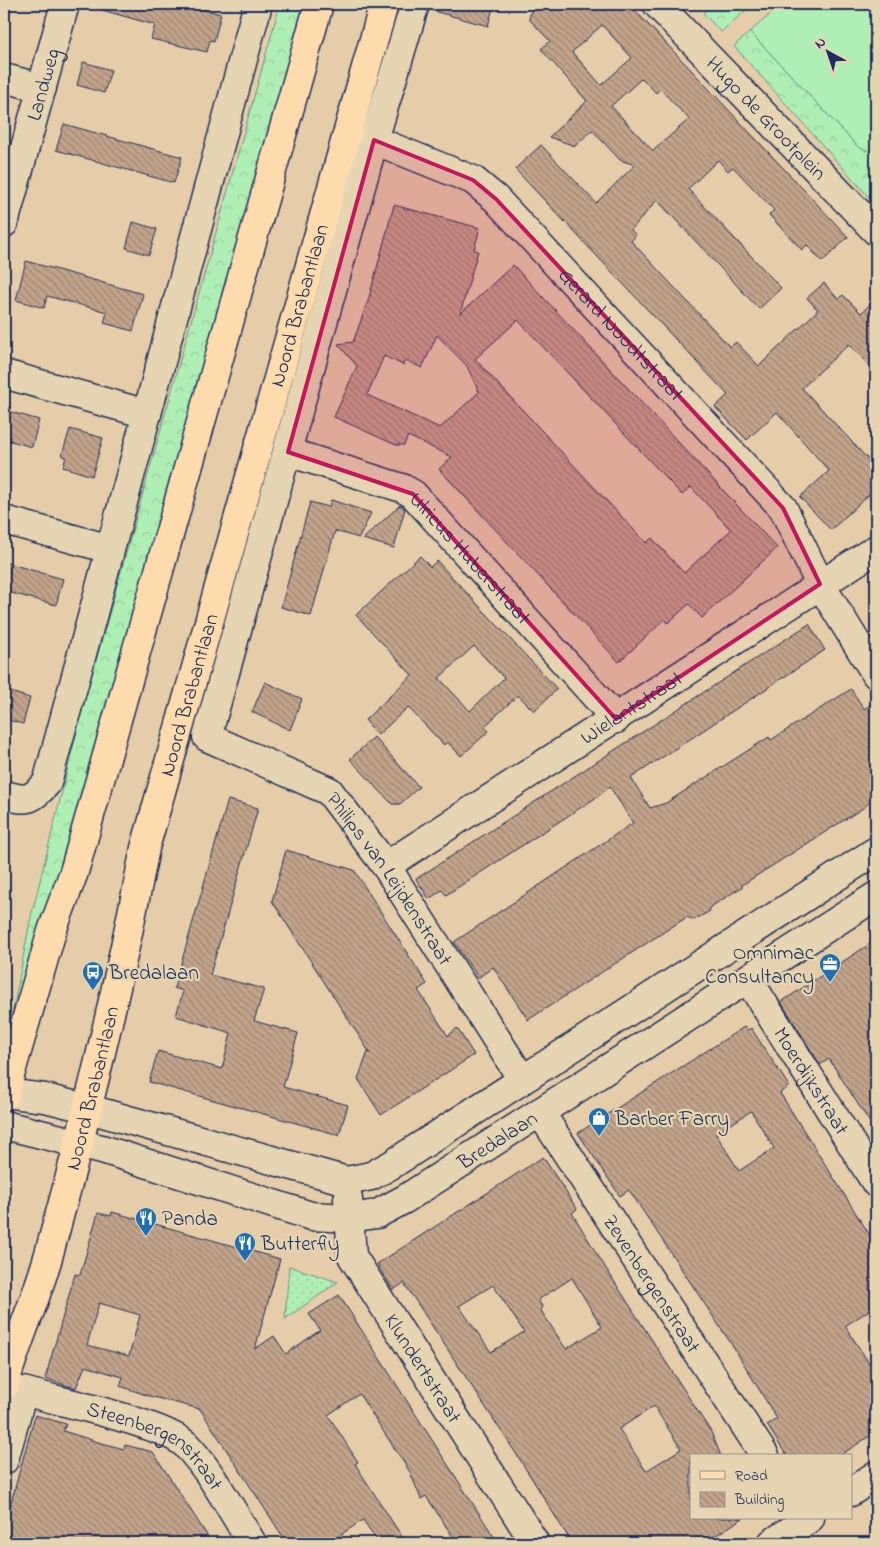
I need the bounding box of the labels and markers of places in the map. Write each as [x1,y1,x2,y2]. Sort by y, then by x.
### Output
place label: Omnimac Consultancy [705,939,815,995]
office icon: Omnimac Consultancy [818,952,842,983]
place label: Bredalaan [108,959,199,989]
bus stop icon: Bredalaan [81,960,105,991]
place label: Barber Farry [614,1105,729,1137]
shop icon: Barber Farry [587,1106,611,1137]
place label: Panda [162,1205,218,1235]
restaurant icon: Panda [134,1206,158,1237]
place label: Butterfly [260,1230,339,1262]
restaurant icon: Butterfly [233,1231,257,1262]

